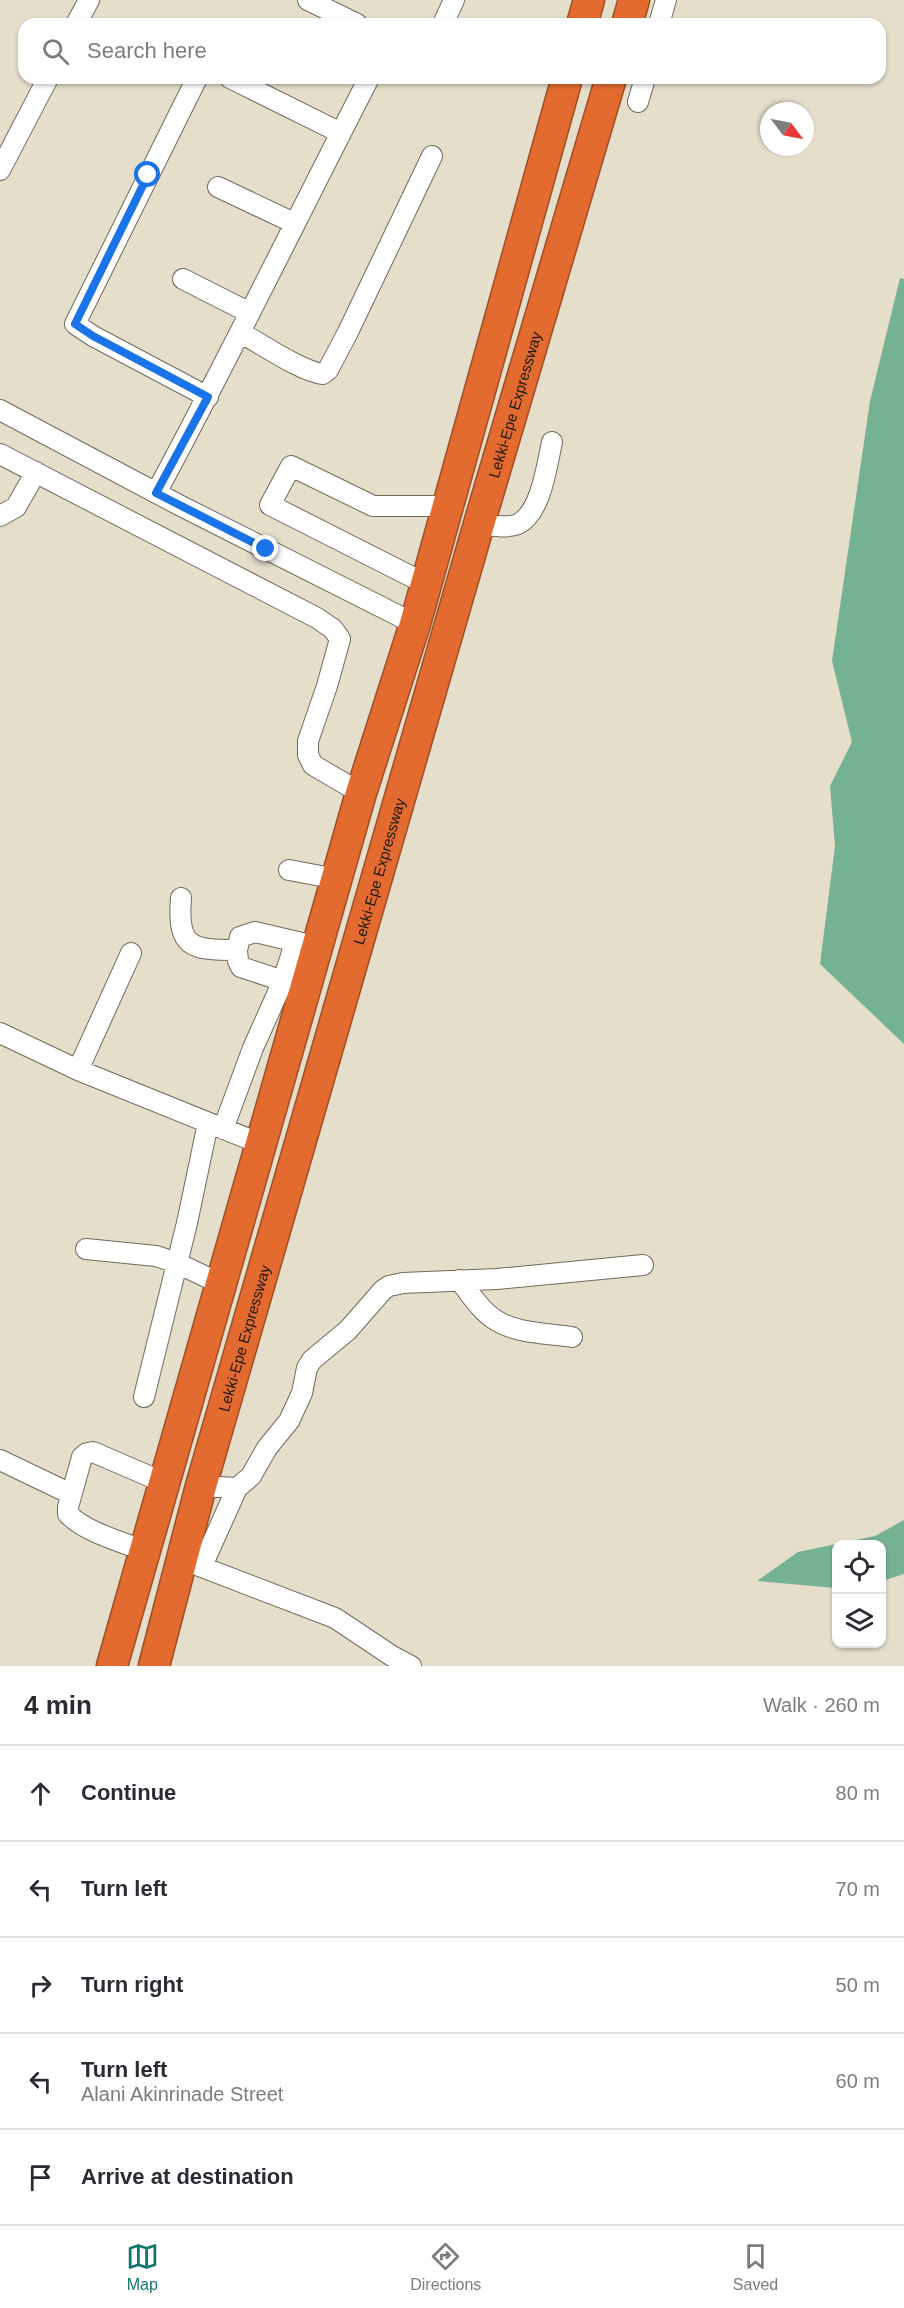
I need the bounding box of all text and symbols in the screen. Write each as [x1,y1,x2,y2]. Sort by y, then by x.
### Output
search box [18,18,886,84]
icon: search [39,35,72,68]
text: Search here [87,38,207,63]
north arrow [760,102,814,156]
route start [134,161,160,187]
street label: Lekki-Epe Expressway [485,329,544,480]
route end [252,535,278,561]
street label: Lekki-Epe Expressway [349,795,408,946]
street label: Lekki-Epe Expressway [215,1262,273,1413]
map controls [832,1540,886,1648]
button: locate [832,1540,886,1594]
button: layers [832,1594,886,1648]
text: 4 min [24,1690,92,1720]
text: Walk · 260 m [763,1694,880,1716]
icon: ahead [24,1777,57,1810]
text: Continue [81,1780,176,1805]
text: 80 m [836,1782,880,1804]
icon: left [24,1873,57,1906]
text: Turn left [81,1876,167,1901]
text: 70 m [836,1878,880,1900]
icon: right [24,1969,57,2002]
text: Turn right [81,1972,183,1997]
text: 50 m [836,1974,880,1996]
text: Turn left [81,2057,167,2082]
icon: left [24,2065,57,2098]
text: 60 m [836,2070,880,2092]
text: Alani Akinrinade Street [81,2083,283,2105]
icon: arrive [24,2161,57,2194]
text: Arrive at destination [81,2164,294,2189]
tab: Map [126,2240,159,2294]
tab: Directions [410,2240,481,2294]
tab: Saved [733,2240,778,2294]

